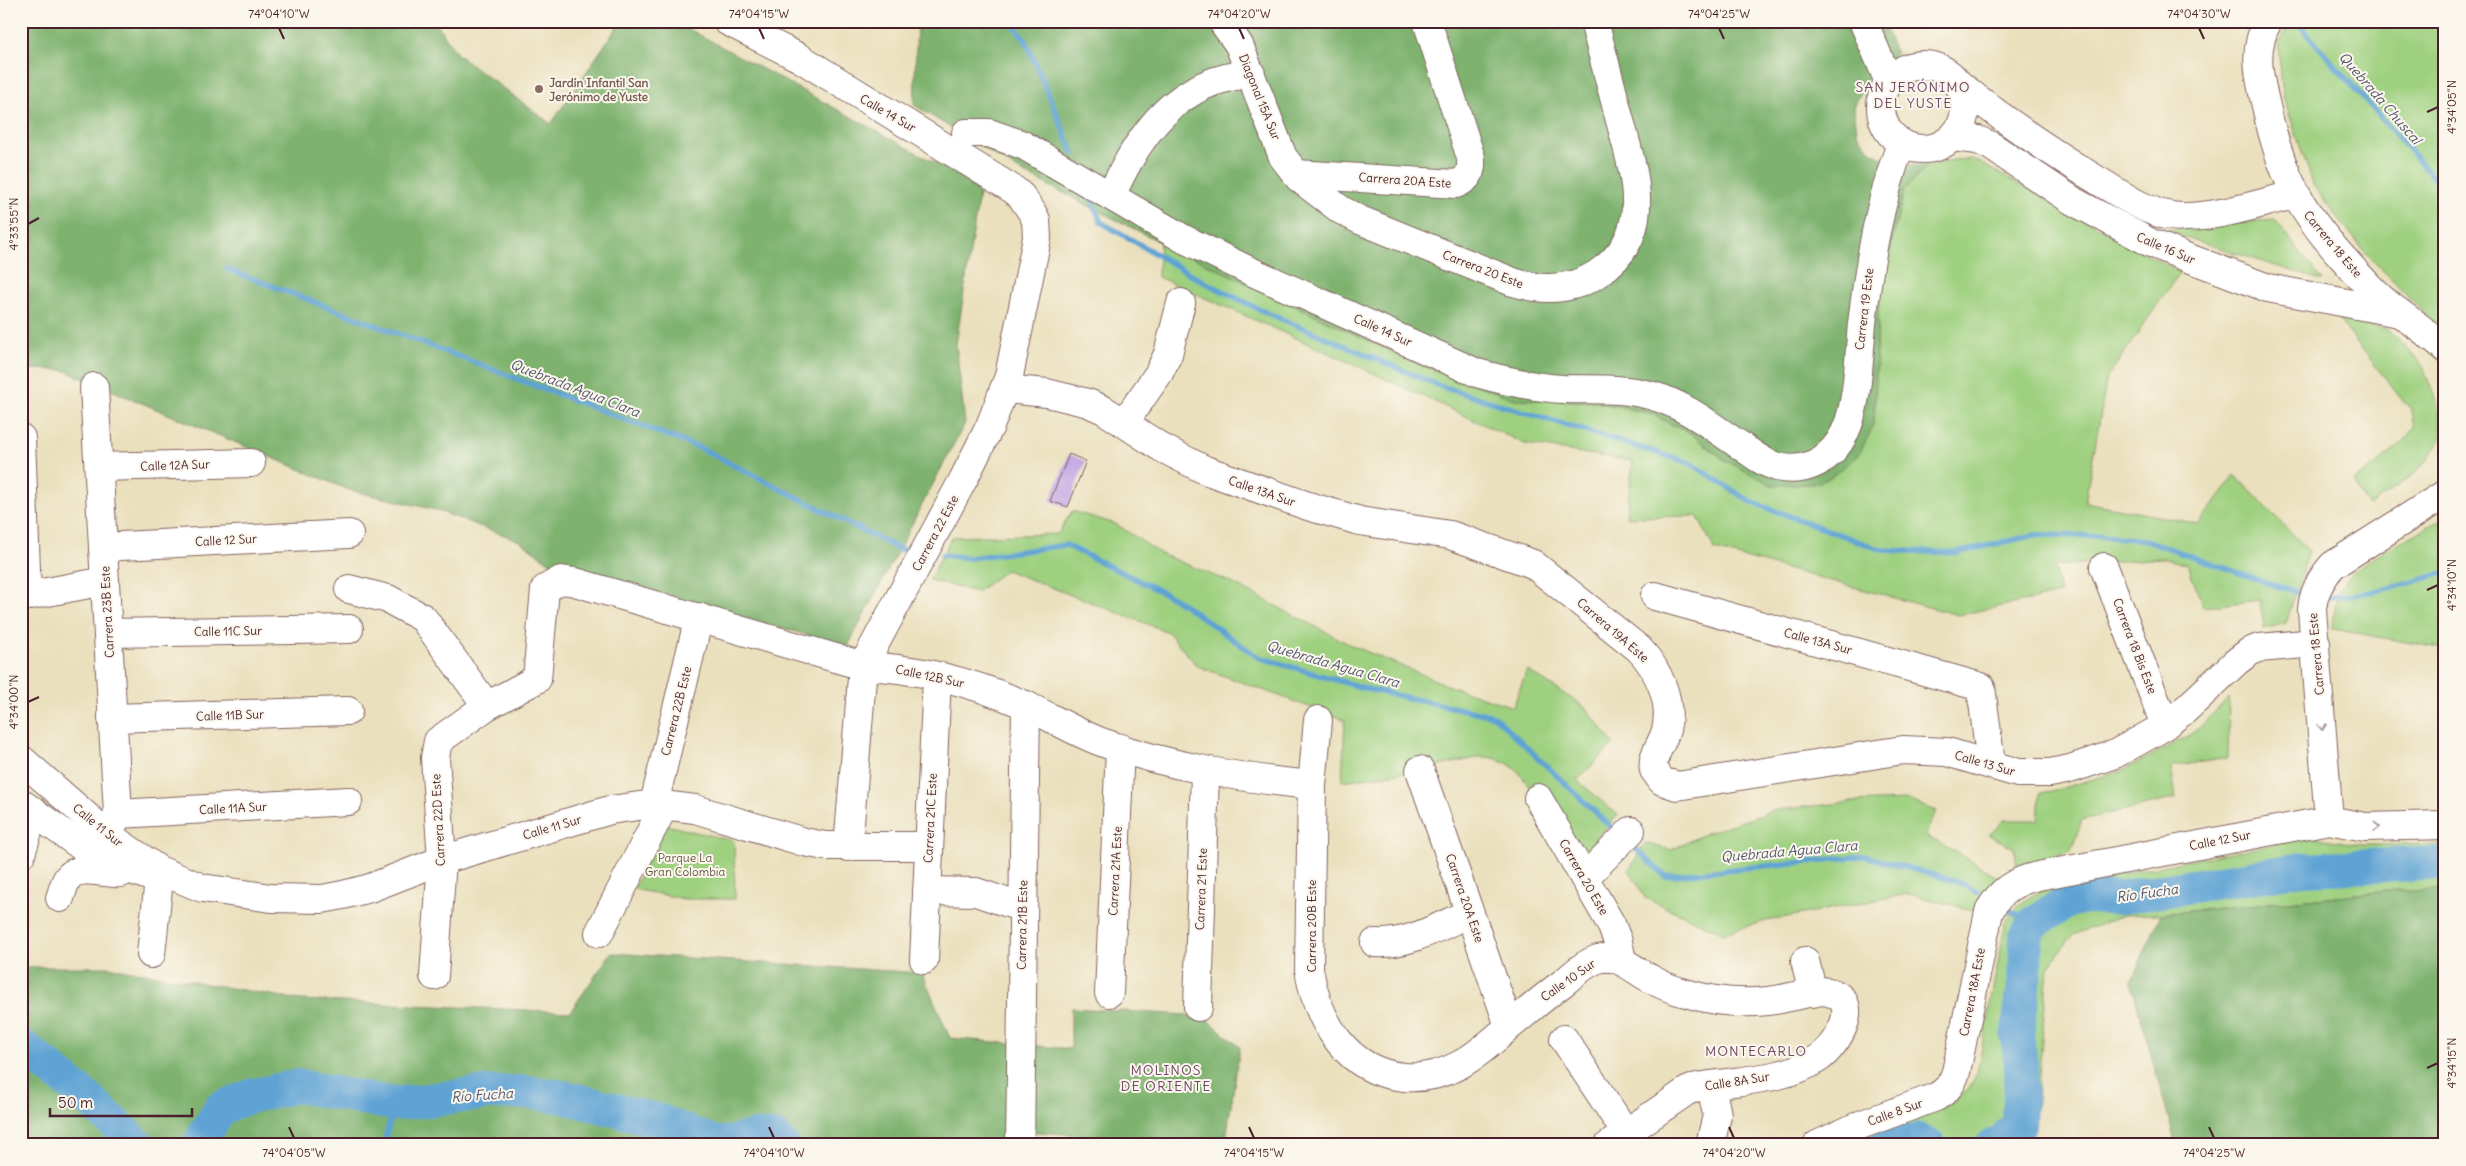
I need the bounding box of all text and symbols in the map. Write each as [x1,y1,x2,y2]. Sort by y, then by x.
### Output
text: 74°04'10"W [248,6,310,21]
text: 74°04'15"W [729,6,789,21]
text: 74°04'20"W [1207,6,1271,21]
text: 74°04'25"W [1688,6,1750,21]
text: 74°04'30"W [2167,6,2231,21]
water label: Quebrada Chuscal [2335,48,2426,149]
street label: Diagonal 15A Sur [1236,52,1284,142]
place label: Jardín Infantil San Jerónimo de Yuste [549,75,649,104]
district label: SAN JERÓNIMO DEL YUSTE [1856,78,1970,112]
text: 4°34'05"N [2444,80,2459,134]
marker: Jardín Infantil San Jerónimo de Yuste [533,83,545,95]
street label: Calle 14 Sur [857,91,919,135]
street label: Carrera 20A Este [1358,169,1452,191]
text: 4°33'55"N [6,197,21,251]
street label: Carrera 18 Este [2301,208,2365,280]
street label: Calle 16 Sur [2134,229,2198,267]
street label: Carrera 20 Este [1441,247,1525,291]
street label: Carrera 19 Este [1852,267,1876,351]
street label: Calle 14 Sur [1351,310,1415,350]
water label: Quebrada Agua Clara [508,355,643,421]
street label: Calle 12A Sur [140,456,210,474]
street label: Calle 13A Sur [1226,473,1298,510]
street label: Carrera 22 Este [909,492,961,574]
street label: Calle 12 Sur [195,531,258,549]
text: 4°34'10"N [2444,559,2459,611]
street label: Carrera 23B Este [97,566,117,658]
street label: Carrera 19A Este [1574,595,1652,665]
street label: Carrera 18 Bis Este [2110,596,2160,696]
street label: Carrera 18 Este [2305,612,2327,696]
street label: Calle 11C Sur [194,623,262,639]
street label: Calle 13A Sur [1782,625,1854,657]
water label: Quebrada Agua Clara [1265,636,1402,692]
street label: Calle 12B Sur [894,661,966,691]
street label: Carrera 22B Este [658,665,694,757]
text: 4°34'00"N [6,674,21,730]
street label: Calle 11B Sur [196,706,264,724]
one-way arrow [2316,723,2327,731]
street label: Calle 13 Sur [1953,747,2017,779]
street label: Carrera 22D Este [428,773,448,867]
street label: Carrera 21C Este [920,773,940,863]
street label: Calle 11A Sur [199,799,267,817]
street label: Calle 11 Sur [70,800,126,850]
street label: Calle 11 Sur [521,811,583,843]
one-way arrow [2373,822,2381,833]
street label: Carrera 21A Este [1105,826,1125,916]
street label: Calle 12 Sur [2188,827,2252,853]
street label: Carrera 20 Este [1556,836,1612,918]
water label: Quebrada Agua Clara [1720,836,1859,866]
street label: Carrera 21 Este [1192,848,1210,930]
park label: Parque La Gran Colombia [645,850,726,879]
street label: Carrera 20A Este [1443,852,1487,944]
street label: Carrera 20B Este [1304,879,1319,973]
street label: Carrera 21B Este [1014,880,1030,970]
water label: Río Fucha [2115,880,2180,906]
street label: Carrera 18A Este [1956,946,1988,1038]
street label: Calle 10 Sur [1538,956,1598,1004]
text: 4°34'15"N [2444,1037,2459,1089]
district label: MONTECARLO [1705,1042,1807,1060]
district label: MOLINOS DE ORIENTE [1121,1061,1211,1095]
street label: Calle 8A Sur [1704,1068,1771,1094]
water label: Río Fucha [450,1084,515,1106]
scale bar [50,1086,192,1118]
text: 50 m [58,1093,93,1112]
street label: Calle 8 Sur [1865,1095,1925,1129]
text: 74°04'05"W [262,1145,326,1160]
text: 74°04'10"W [743,1145,805,1160]
text: 74°04'15"W [1224,1145,1284,1160]
text: 74°04'20"W [1702,1145,1766,1160]
text: 74°04'25"W [2183,1145,2245,1160]

